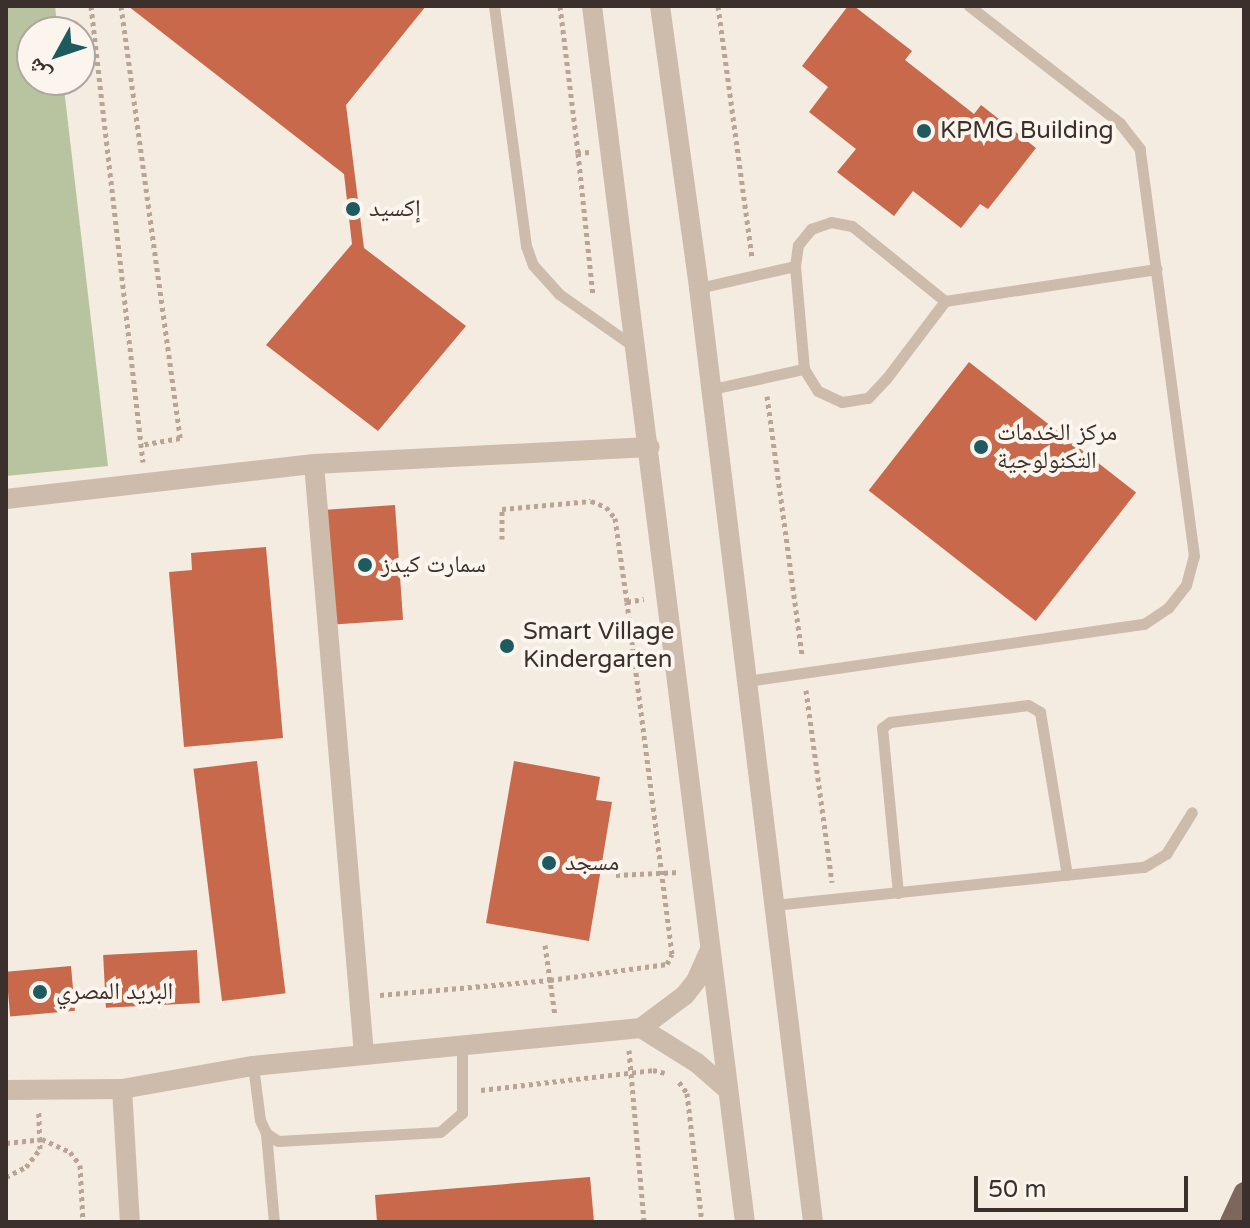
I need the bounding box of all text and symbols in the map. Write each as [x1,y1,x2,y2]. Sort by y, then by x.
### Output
north arrow [16,16,96,96]
text: ش [22,53,57,87]
place label: KPMG Building [940,117,1114,145]
marker: KPMG Building [915,122,933,140]
place label: إكسيد [369,195,421,223]
marker: إكسيد [344,200,362,218]
place label: مركز الخدمات التكنولوجية [997,419,1117,475]
marker: مركز الخدمات التكنولوجية [972,438,990,456]
place label: سمارت كيدز [381,551,486,579]
marker: سمارت كيدز [356,556,374,574]
place label: Smart Village Kindergarten [523,618,674,674]
marker: Smart Village Kindergarten [498,637,516,655]
place label: مسجد [565,849,619,877]
marker: مسجد [540,854,558,872]
place label: البريد المصري [56,978,173,1006]
marker: البريد المصري [31,983,49,1001]
scale bar [978,1160,1192,1210]
text: 50 m [988,1175,1046,1204]

